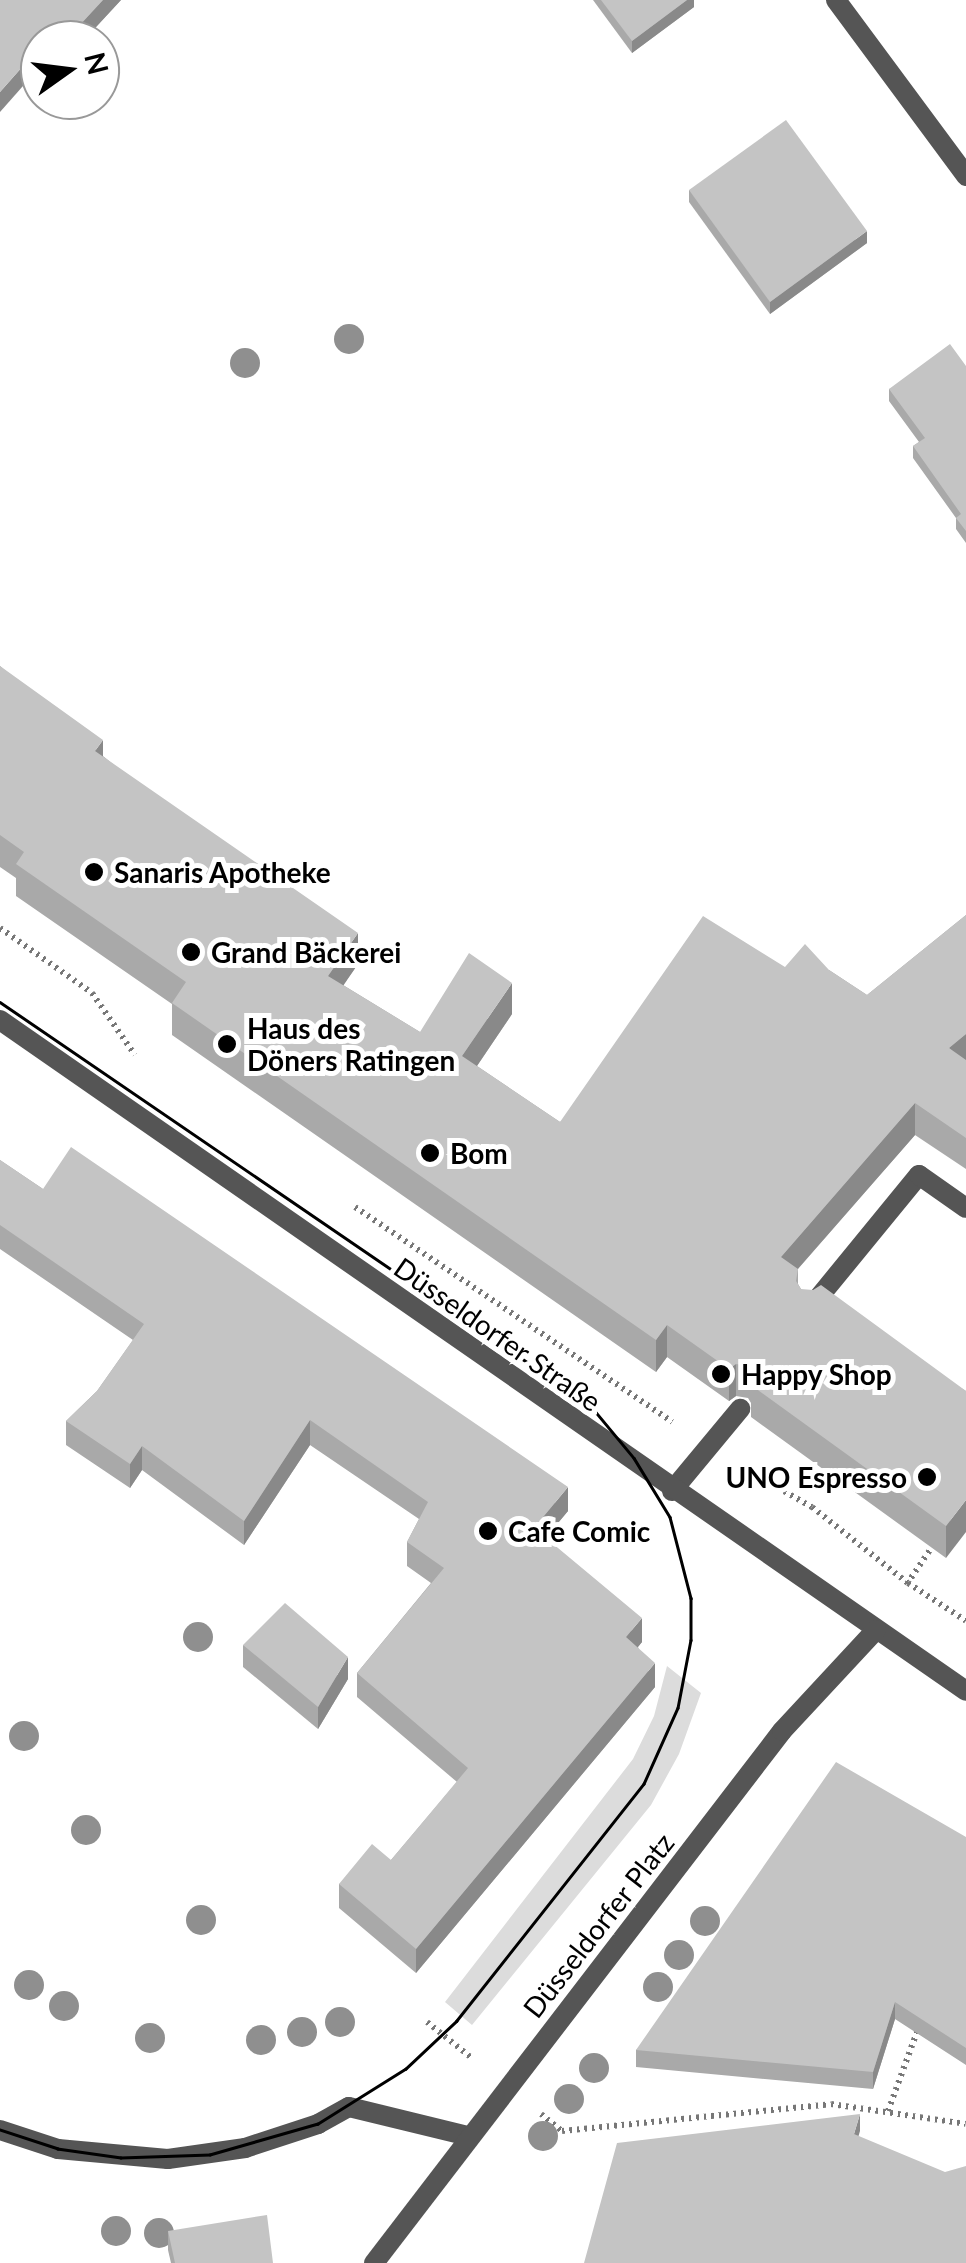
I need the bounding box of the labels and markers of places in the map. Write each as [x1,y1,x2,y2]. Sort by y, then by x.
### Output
place label: Sanaris Apotheke [114,855,332,889]
marker: Sanaris Apotheke [83,861,105,883]
place label: Grand Bäckerei [211,935,401,969]
marker: Grand Bäckerei [180,941,202,963]
place label: Haus des Döners Ratingen [247,1011,455,1077]
marker: Haus des Döners Ratingen [216,1033,238,1055]
place label: Bom [450,1136,508,1170]
marker: Bom [419,1142,441,1164]
place label: Happy Shop [741,1357,892,1391]
marker: Happy Shop [710,1363,732,1385]
place label: UNO Espresso [725,1460,907,1494]
marker: UNO Espresso [916,1466,938,1488]
place label: Cafe Comic [508,1514,650,1548]
marker: Cafe Comic [477,1520,499,1542]

